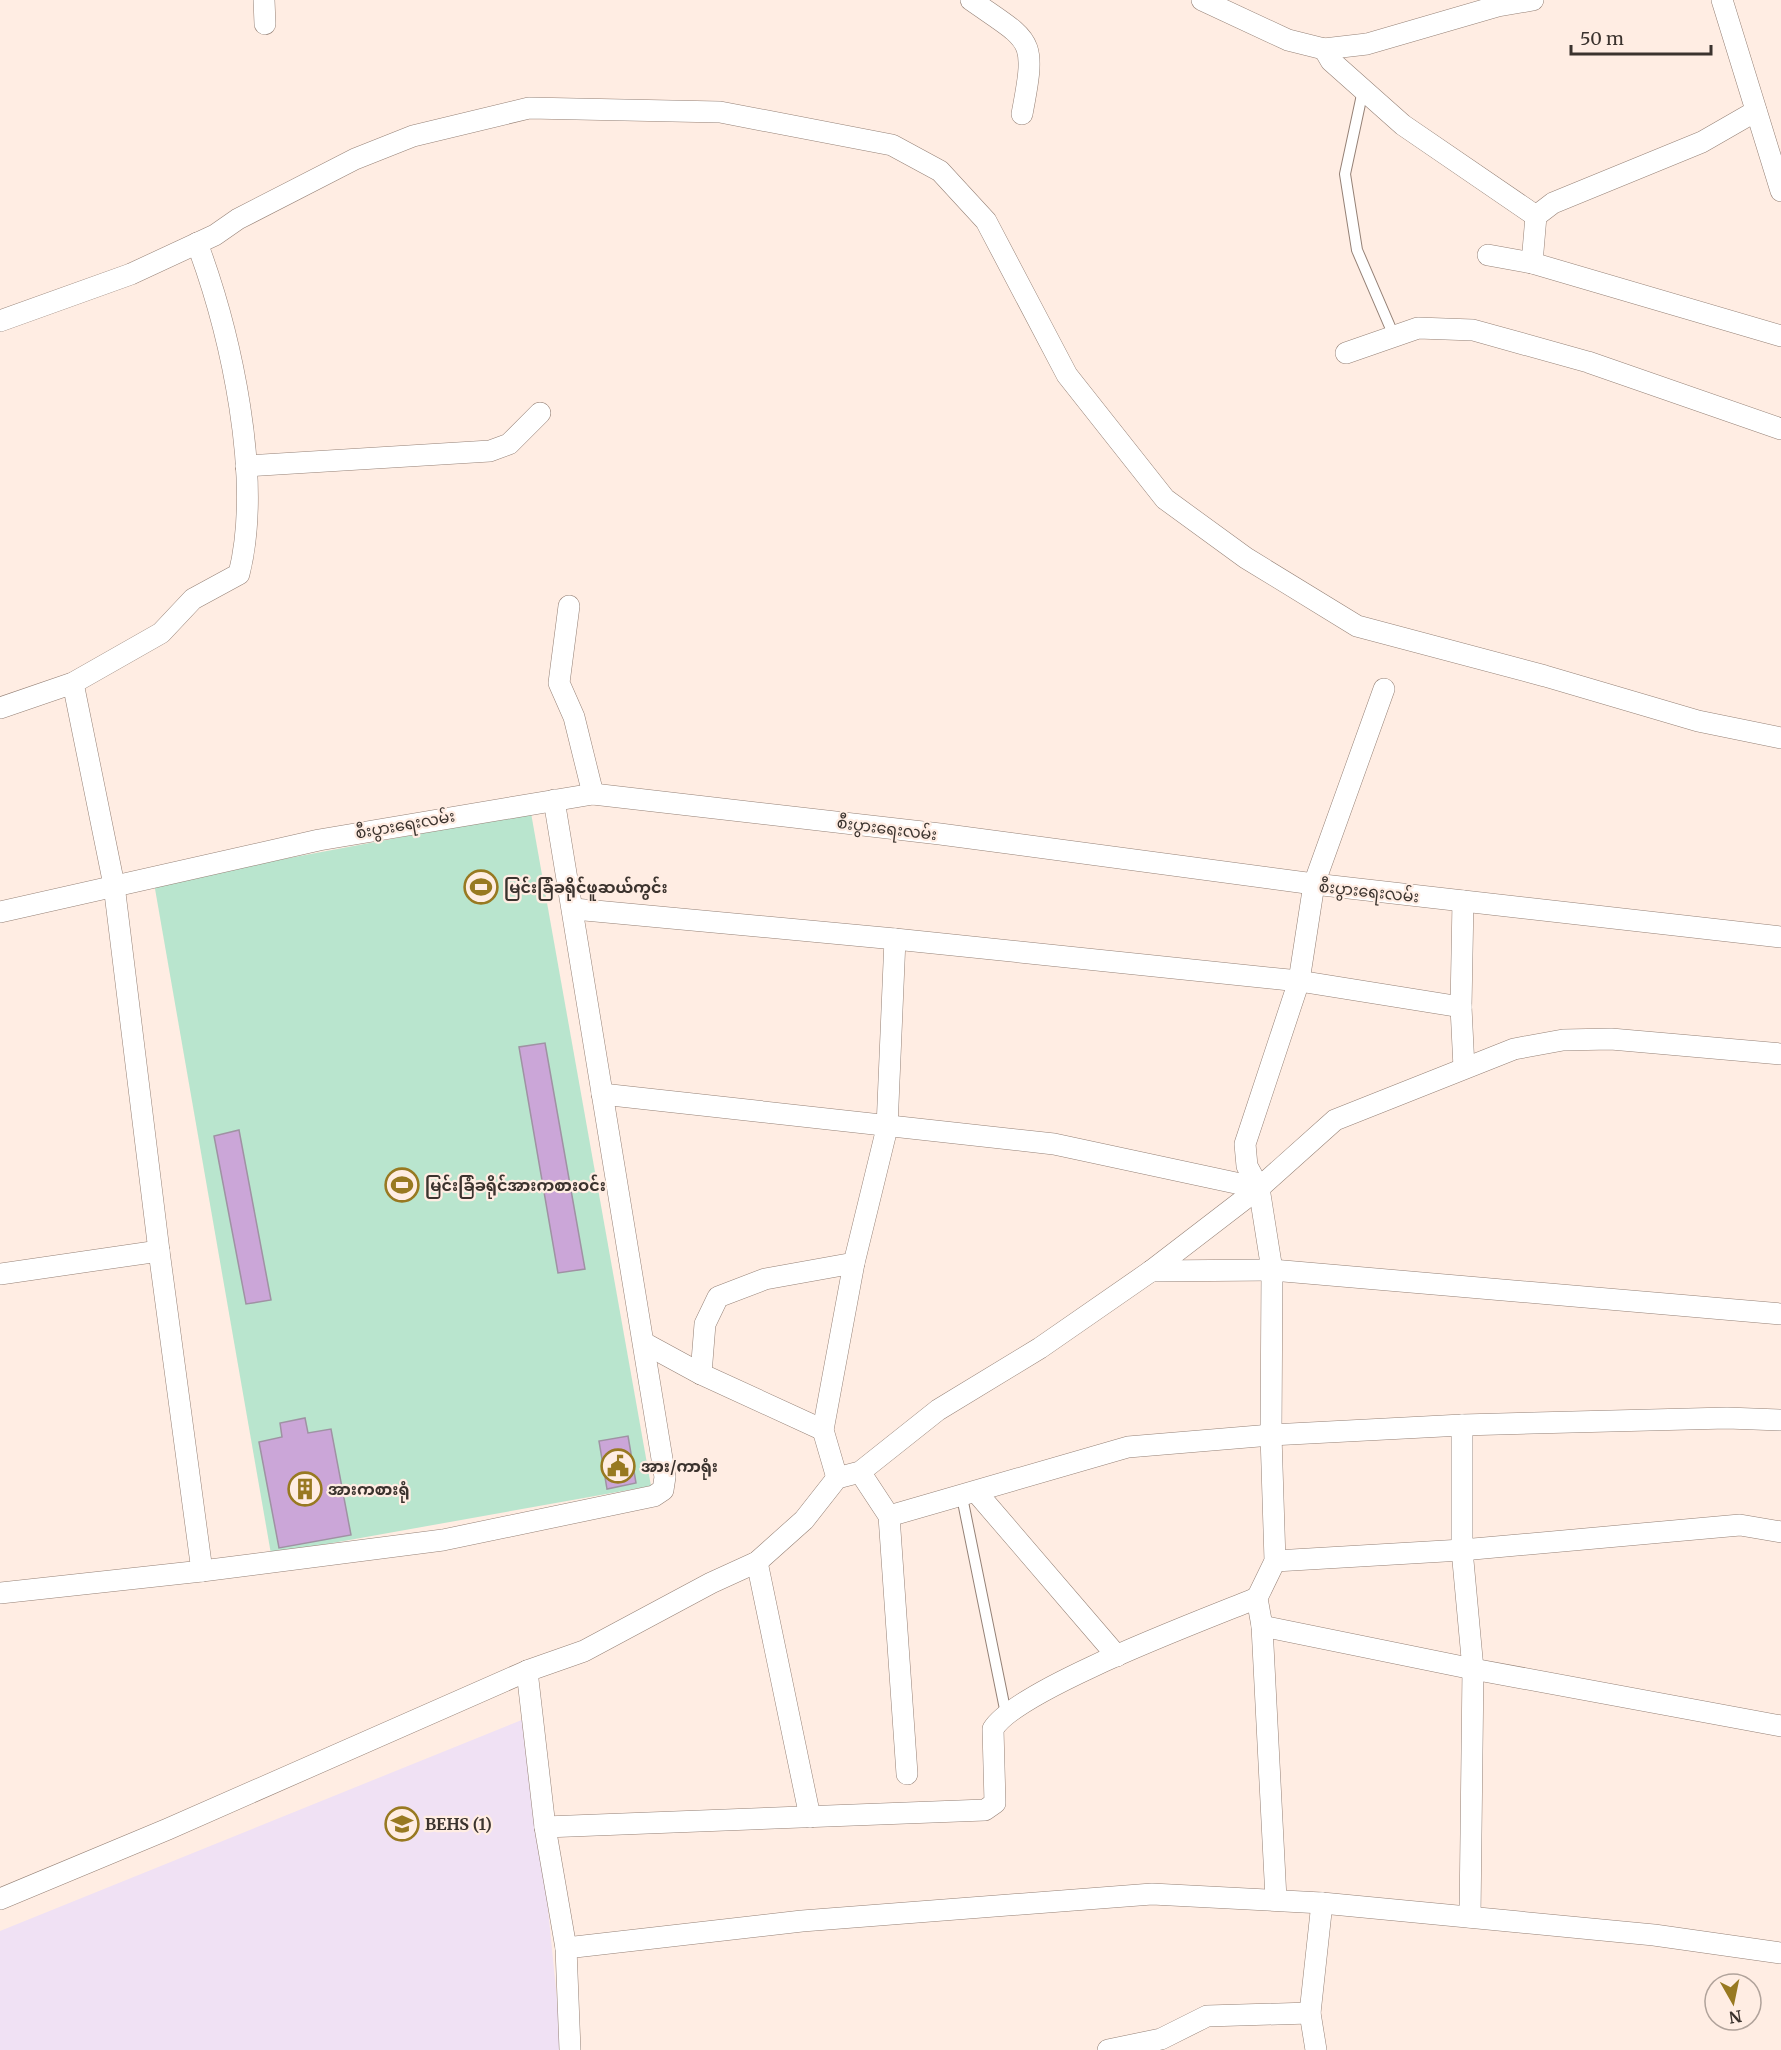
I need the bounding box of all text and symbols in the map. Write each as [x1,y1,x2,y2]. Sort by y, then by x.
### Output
scale bar [1571,18,1710,56]
text: 50 m [1580,27,1624,50]
street label: စီးပွားရေးလမ်း [353,804,457,847]
street label: စီးပွားရေးလမ်း [835,811,938,848]
sports icon: မြင်းခြံခရိုင်ဖူဆယ်ကွင်း [463,869,499,905]
street label: စီးပွားရေးလမ်း [1317,875,1420,910]
place label: မြင်းခြံခရိုင်ဖူဆယ်ကွင်း [504,876,668,901]
sports icon: မြင်းခြံခရိုင်အားကစားဝင်း [384,1167,420,1203]
place label: မြင်းခြံခရိုင်အားကစားဝင်း [425,1174,606,1199]
public building icon: အား/ကာရုံး [600,1448,636,1484]
place label: အား/ကာရုံး [641,1456,718,1480]
building icon: အားကစားရုံ [287,1471,323,1507]
place label: အားကစားရုံ [328,1479,410,1503]
school or university icon: BEHS (1) [384,1806,420,1842]
place label: BEHS (1) [425,1814,492,1834]
north arrow [1703,1972,1763,2032]
text: N [1727,2006,1743,2028]

